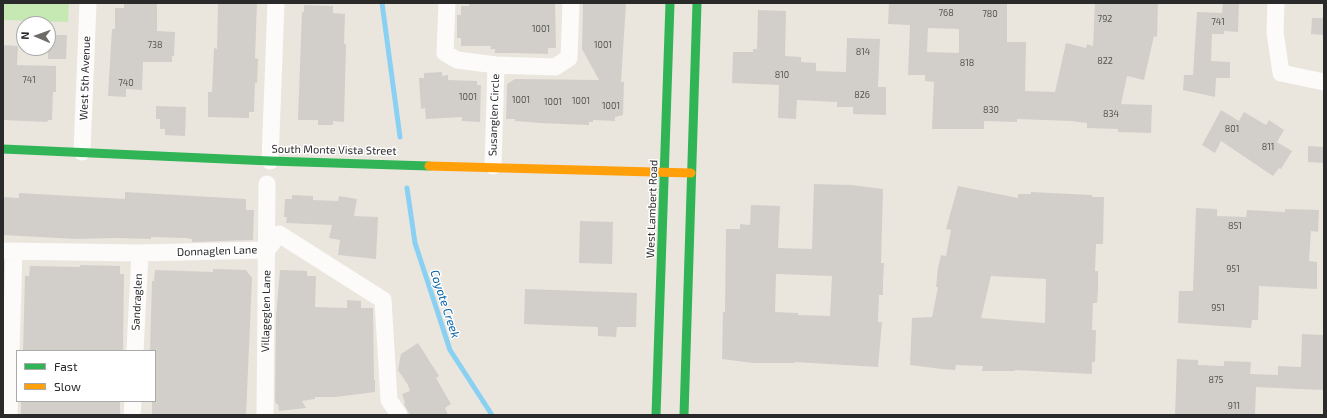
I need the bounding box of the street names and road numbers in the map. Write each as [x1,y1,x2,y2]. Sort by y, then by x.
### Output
street label: West 5th Avenue [77,36,93,120]
street label: Susanglen Circle [486,74,502,156]
street label: South Monte Vista Street [271,142,397,158]
street label: West Lambert Road [644,160,660,258]
street label: Donnaglen Lane [177,243,257,259]
street label: Villageglen Lane [259,270,273,352]
street label: Sandraglen [129,273,145,331]

